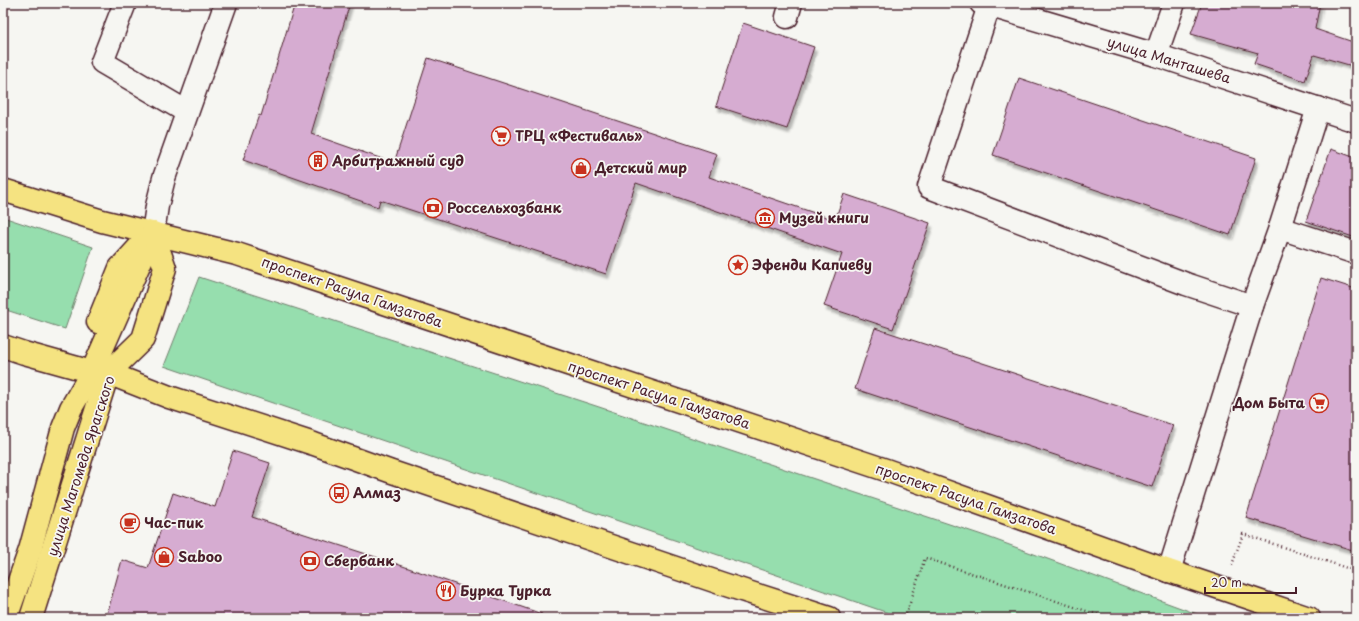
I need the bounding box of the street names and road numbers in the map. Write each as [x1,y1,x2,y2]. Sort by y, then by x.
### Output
street label: улица Манташева [1105,31,1234,88]
street label: проспект Расула Гамзатова [259,251,446,333]
street label: проспект Расула Гамзатова [565,355,753,434]
street label: улица Магомеда Ярагского [41,373,120,559]
street label: проспект Расула Гамзатова [873,458,1060,540]

